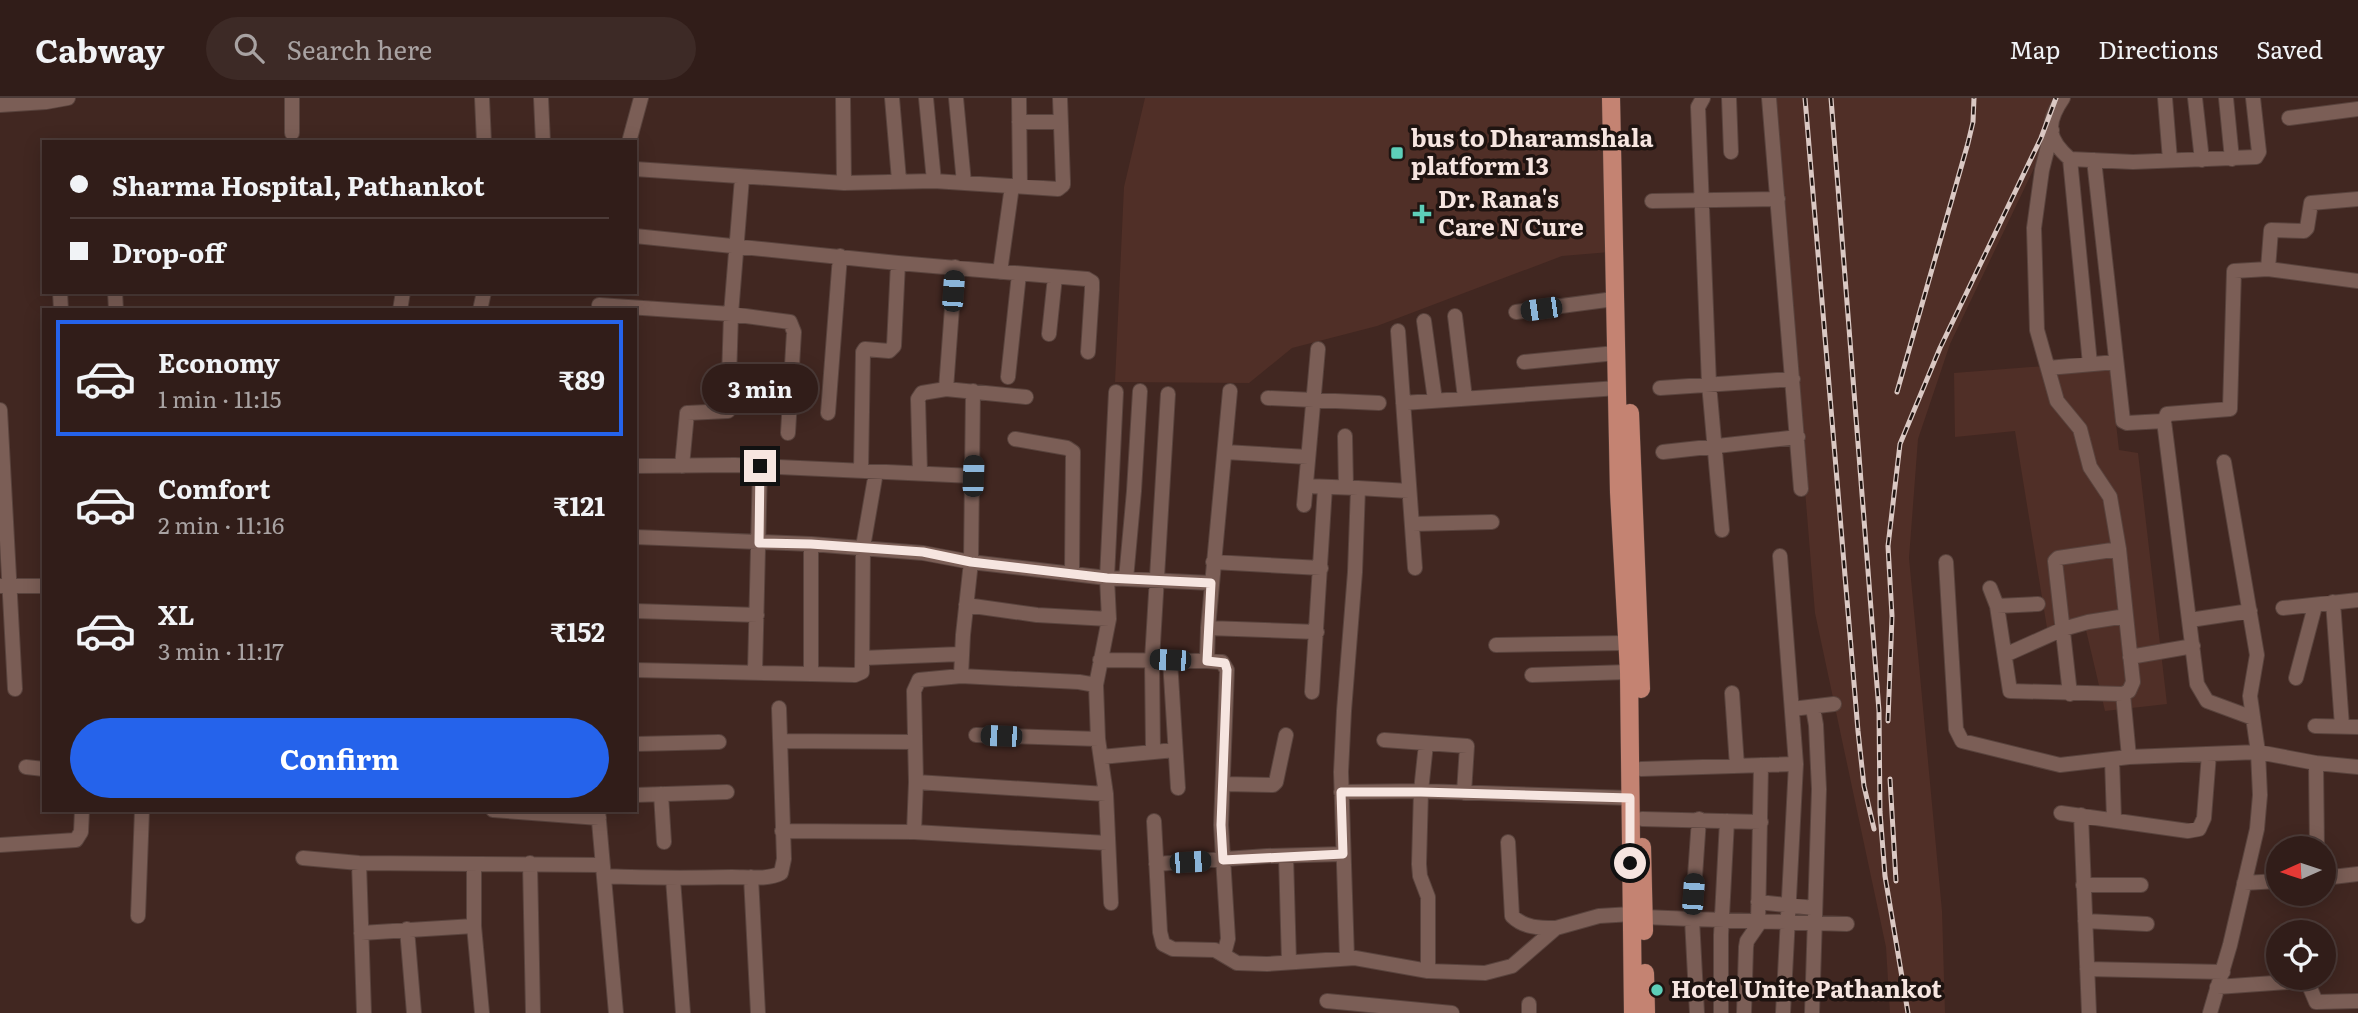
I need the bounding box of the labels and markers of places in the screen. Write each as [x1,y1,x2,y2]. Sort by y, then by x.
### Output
place label: bus to Dharamshala platform 13 [1411,119,1654,182]
marker: bus to Dharamshala platform 13 [1389,145,1405,161]
place label: Dr. Rana's Care N Cure [1438,180,1584,243]
marker: Dr. Rana's Care N Cure [1412,204,1432,224]
place label: Hotel Unite Pathankot [1671,970,1942,1005]
marker: Hotel Unite Pathankot [1649,982,1665,998]

